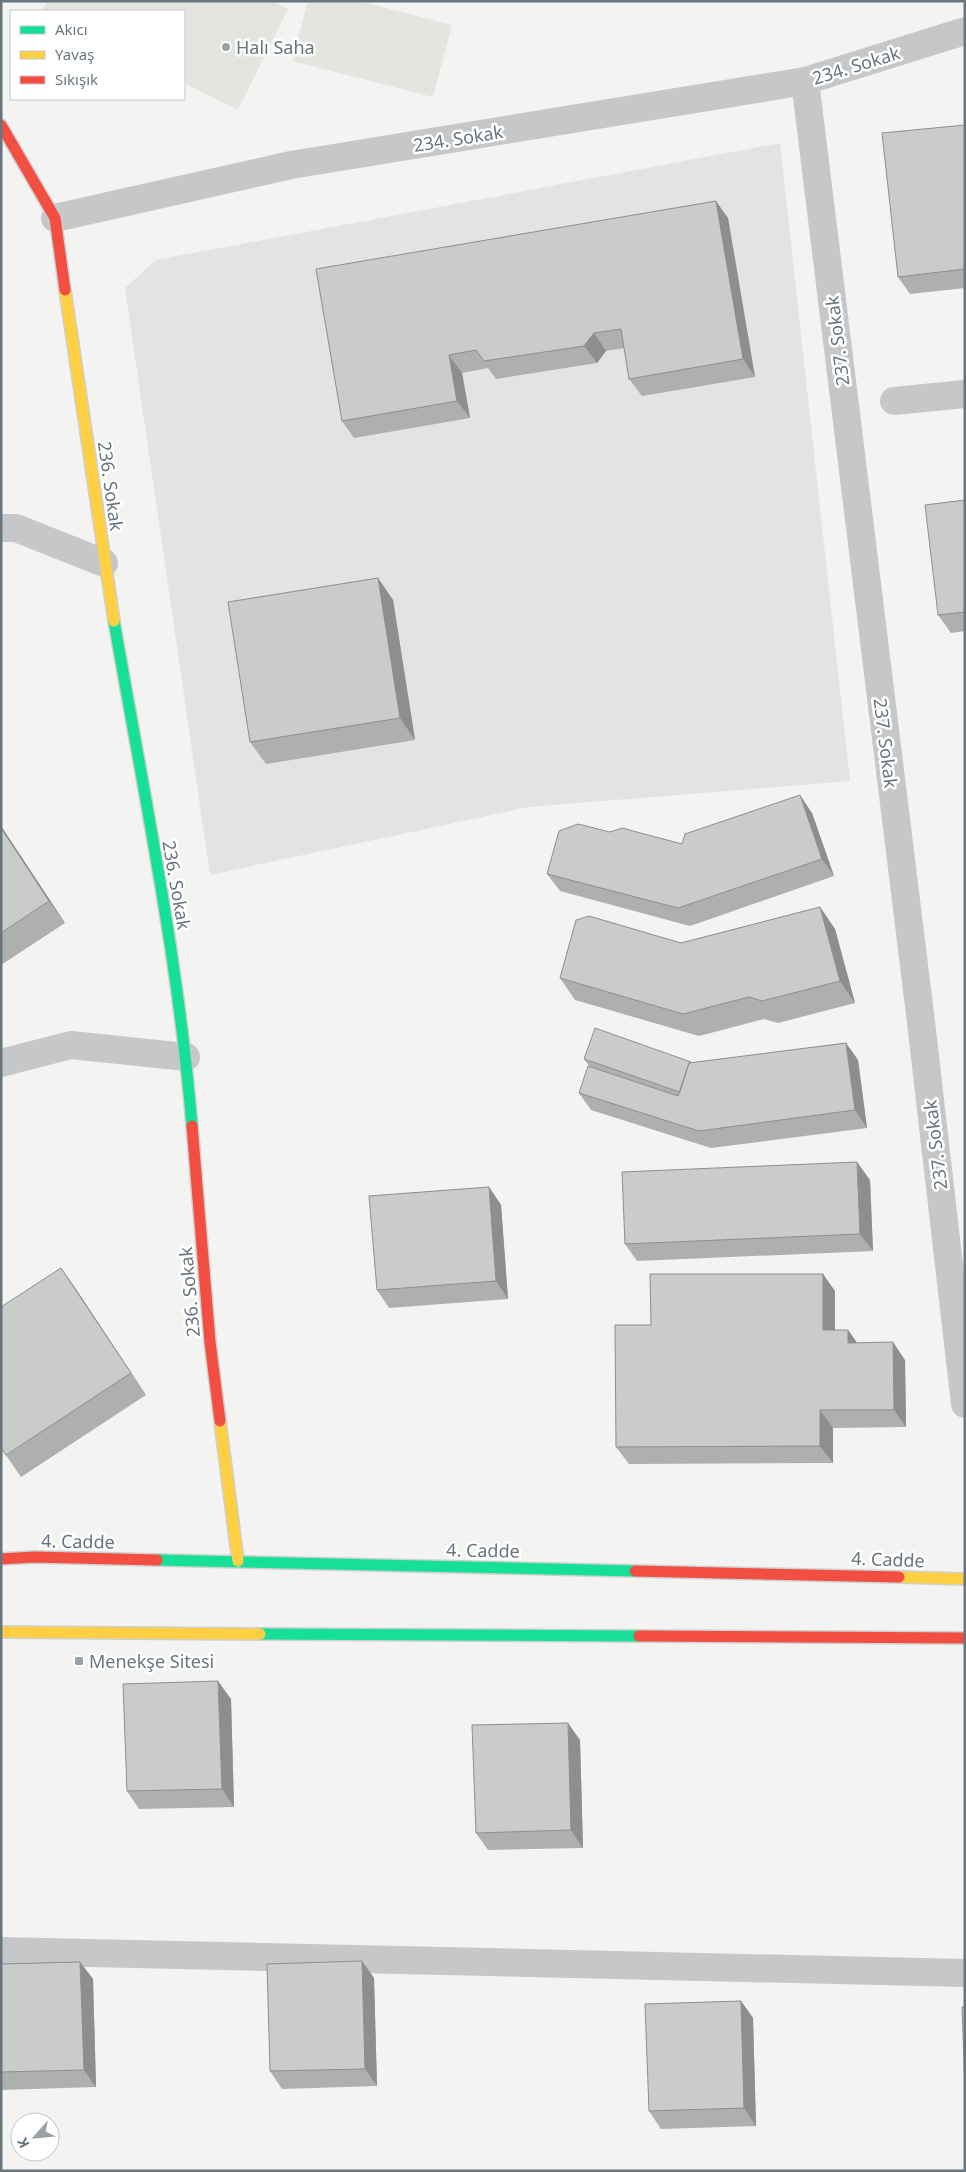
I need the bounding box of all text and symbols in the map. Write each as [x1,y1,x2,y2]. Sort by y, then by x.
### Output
legend [10,10,185,100]
text: Akıcı [55,19,88,39]
place label: Halı Saha [236,35,315,59]
street label: 234. Sokak [809,40,903,90]
marker: Halı Saha [220,41,232,53]
text: Yavaş [55,44,94,64]
text: Sıkışık [55,69,98,89]
street label: 234. Sokak [411,119,505,157]
street label: 237. Sokak [820,294,854,387]
street label: 236. Sokak [93,440,129,533]
street label: 237. Sokak [869,697,903,790]
street label: 236. Sokak [157,838,197,932]
street label: 237. Sokak [918,1098,952,1191]
street label: 236. Sokak [173,1246,205,1338]
street label: 4. Cadde [41,1528,115,1554]
street label: 4. Cadde [446,1537,520,1563]
street label: 4. Cadde [851,1546,925,1572]
place label: Menekşe Sitesi [89,1649,214,1673]
marker: Menekşe Sitesi [73,1655,85,1667]
north arrow [10,2112,60,2162]
text: K [12,2134,34,2152]

